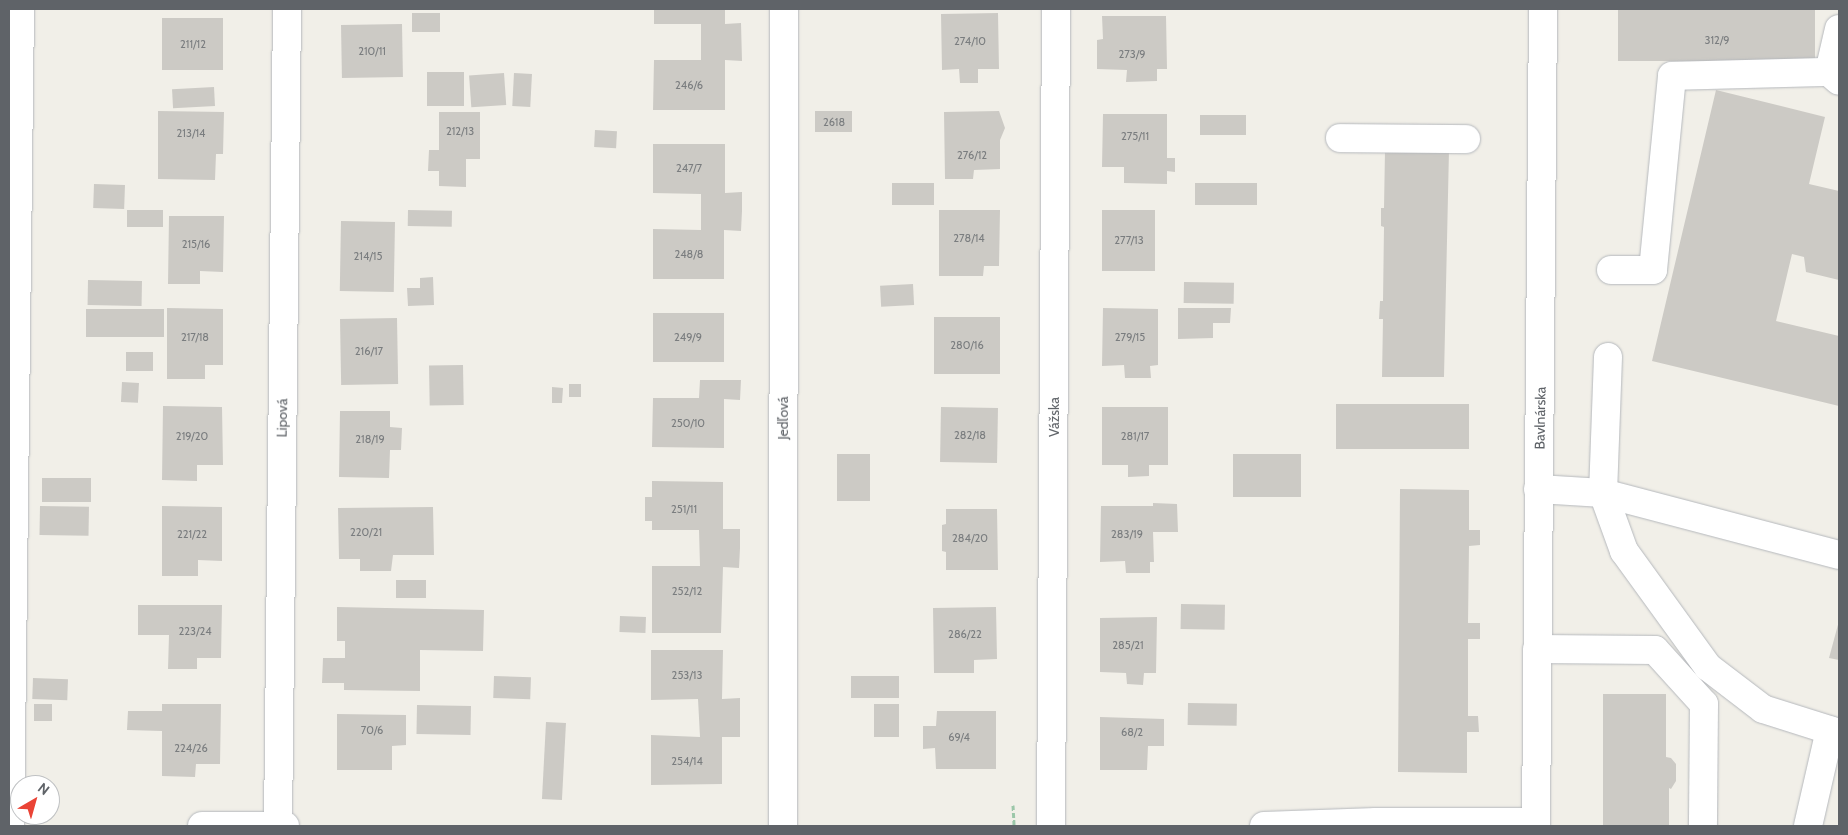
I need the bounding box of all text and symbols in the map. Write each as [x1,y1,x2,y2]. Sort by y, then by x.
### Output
house number: 312/9 [1704,33,1730,47]
house number: 274/10 [954,34,986,48]
house number: 211/12 [180,37,206,51]
house number: 210/11 [358,44,386,58]
house number: 273/9 [1118,47,1146,61]
house number: 246/6 [675,78,703,92]
house number: 2618 [823,115,845,129]
house number: 212/13 [446,124,474,138]
house number: 213/14 [177,126,205,140]
house number: 275/11 [1121,129,1149,143]
house number: 276/12 [957,148,987,162]
house number: 247/7 [676,161,702,175]
house number: 278/14 [953,231,985,245]
house number: 277/13 [1114,233,1144,247]
house number: 215/16 [182,237,210,251]
house number: 248/8 [674,247,704,261]
house number: 214/15 [354,249,382,263]
house number: 217/18 [181,330,209,344]
house number: 249/9 [674,330,702,344]
house number: 279/15 [1115,330,1145,344]
house number: 280/16 [950,338,984,352]
house number: 216/17 [355,344,383,358]
street label: Bavlnárska [1531,387,1549,449]
street label: Jedľová [775,396,791,440]
street label: Vážska [1046,397,1062,437]
street label: Lipová [273,398,291,438]
house number: 250/10 [671,416,705,430]
house number: 282/18 [954,428,986,442]
house number: 219/20 [176,429,208,443]
house number: 281/17 [1121,429,1149,443]
house number: 218/19 [355,432,385,446]
house number: 251/11 [671,502,697,516]
house number: 220/21 [350,525,382,539]
house number: 221/22 [177,527,207,541]
house number: 283/19 [1111,527,1143,541]
house number: 284/20 [952,531,988,545]
house number: 252/12 [672,584,702,598]
house number: 223/24 [178,624,212,638]
house number: 286/22 [948,627,982,641]
house number: 285/21 [1112,638,1144,652]
house number: 253/13 [672,668,702,682]
house number: 70/6 [361,723,383,737]
house number: 68/2 [1121,725,1143,739]
house number: 69/4 [948,730,970,744]
house number: 224/26 [174,741,208,755]
house number: 254/14 [671,754,703,768]
north arrow [10,775,60,825]
text: N [34,779,53,799]

